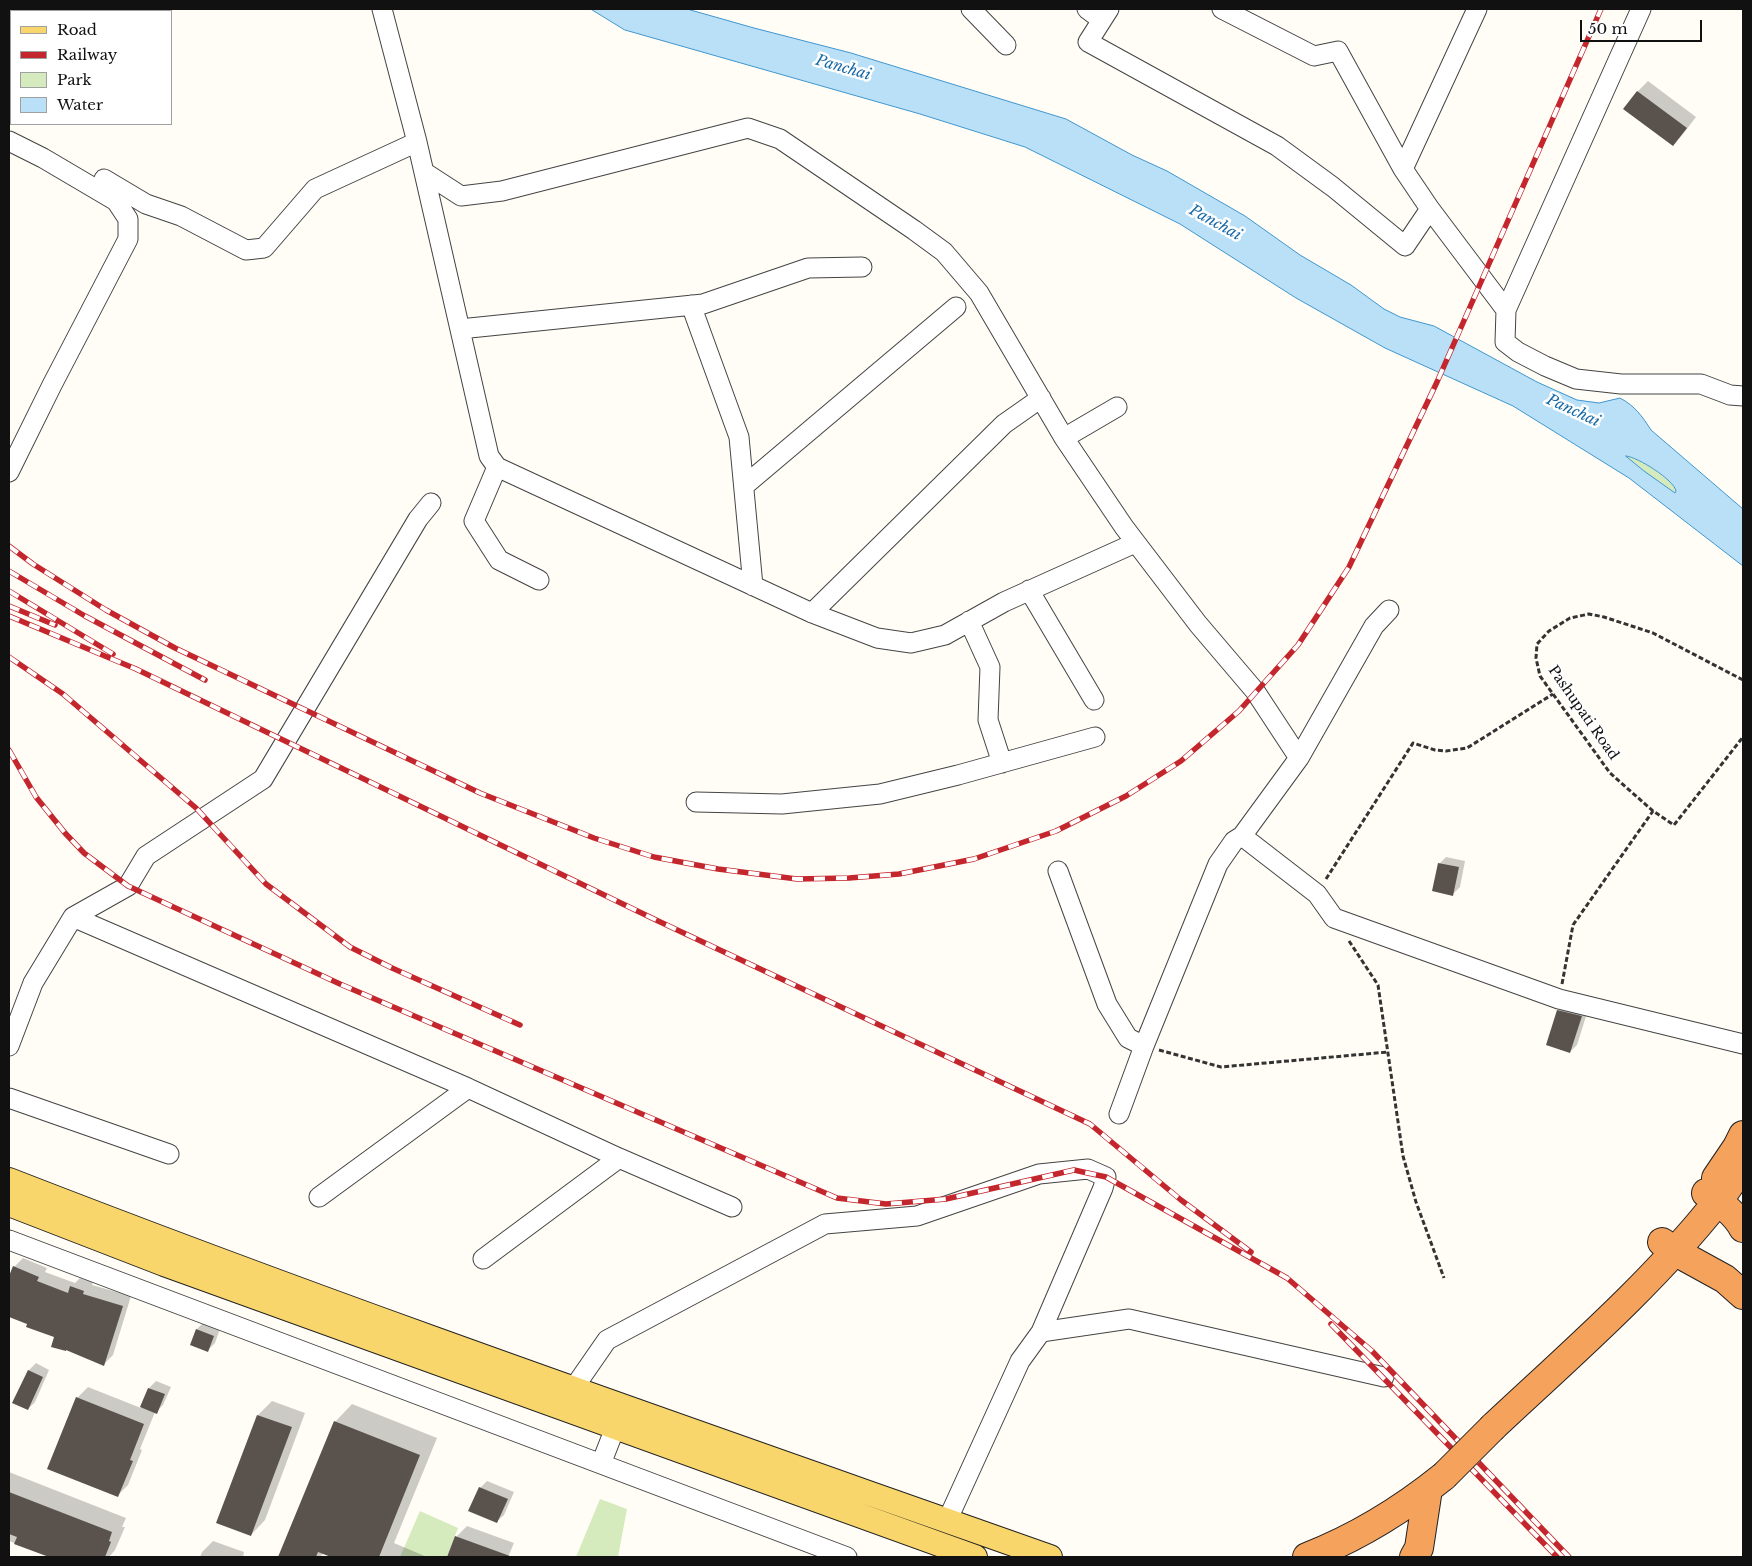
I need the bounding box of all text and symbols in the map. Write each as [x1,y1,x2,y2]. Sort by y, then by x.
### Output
legend [10,10,172,125]
scale bar [1582,10,1704,42]
text: 50 m [1588,19,1628,38]
text: Road [57,20,97,39]
text: Railway [57,45,117,64]
water label: Panchai [813,52,873,84]
text: Park [57,70,92,89]
text: Water [57,95,103,114]
water label: Panchai [1186,201,1244,245]
water label: Panchai [1544,391,1602,431]
street label: Pashupati Road [1544,663,1622,763]

